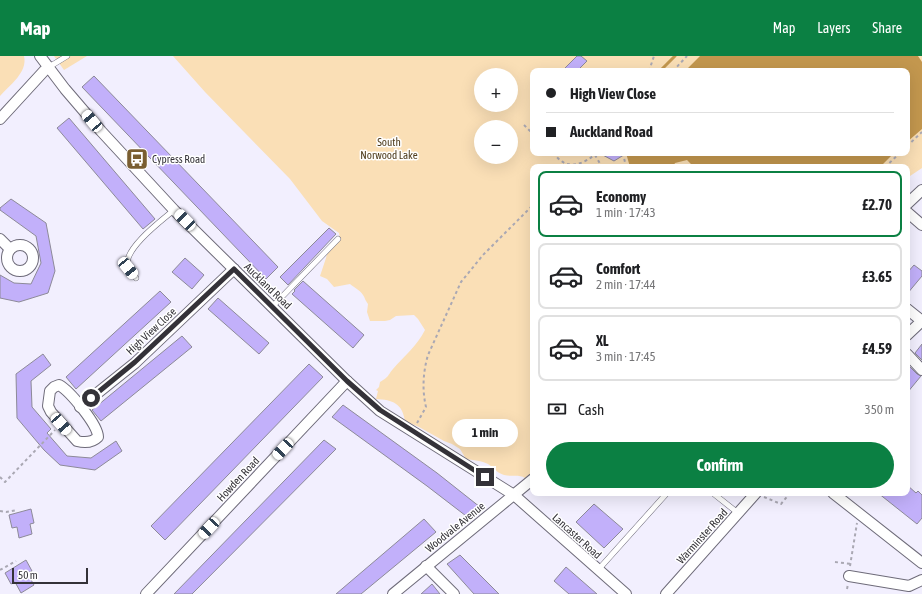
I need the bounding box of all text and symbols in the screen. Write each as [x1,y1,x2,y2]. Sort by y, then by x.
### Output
text: Map [20,17,51,39]
text: Map [773,20,795,36]
text: Layers [817,20,850,36]
text: Share [872,20,902,36]
map controls [474,68,518,164]
button: + [474,68,518,112]
text: High View Close [570,85,656,102]
car [80,108,104,134]
button: − [474,120,518,164]
text: Auckland Road [570,123,653,140]
park label: South Norwood Lake [360,136,418,161]
bus stop icon: Cypress Road [124,146,150,172]
place label: Cypress Road [152,153,205,165]
icon: car [548,186,584,222]
text: Economy [596,188,646,205]
text: £2.70 [862,196,892,213]
text: 1 min · 17:43 [596,205,656,220]
car [172,207,198,233]
car [116,255,140,281]
icon: car [548,258,584,294]
text: Comfort [596,260,640,277]
street label: Auckland Road [242,261,294,311]
text: £3.65 [862,268,892,285]
text: 2 min · 17:44 [596,277,656,292]
street label: High View Close [124,305,178,357]
icon: car [548,330,584,366]
text: XL [596,332,609,349]
text: £4.59 [862,340,892,357]
text: 3 min · 17:45 [596,349,656,364]
route start [82,389,100,407]
icon: cash [546,398,568,420]
text: Cash [578,401,604,418]
text: 350 m [865,402,894,417]
car [49,411,73,437]
callout: 1 min [452,419,518,447]
text: 1 min [472,425,498,440]
car [270,436,296,462]
button: Confirm [546,442,894,488]
street label: Howden Road [215,454,261,504]
route end [476,468,494,486]
street label: Woodvale Avenue [423,500,487,554]
street label: Warminster Road [674,506,730,566]
street label: Lancaster Road [550,511,604,561]
car [196,515,222,541]
scale bar [12,566,88,585]
text: 50 m [18,569,38,581]

